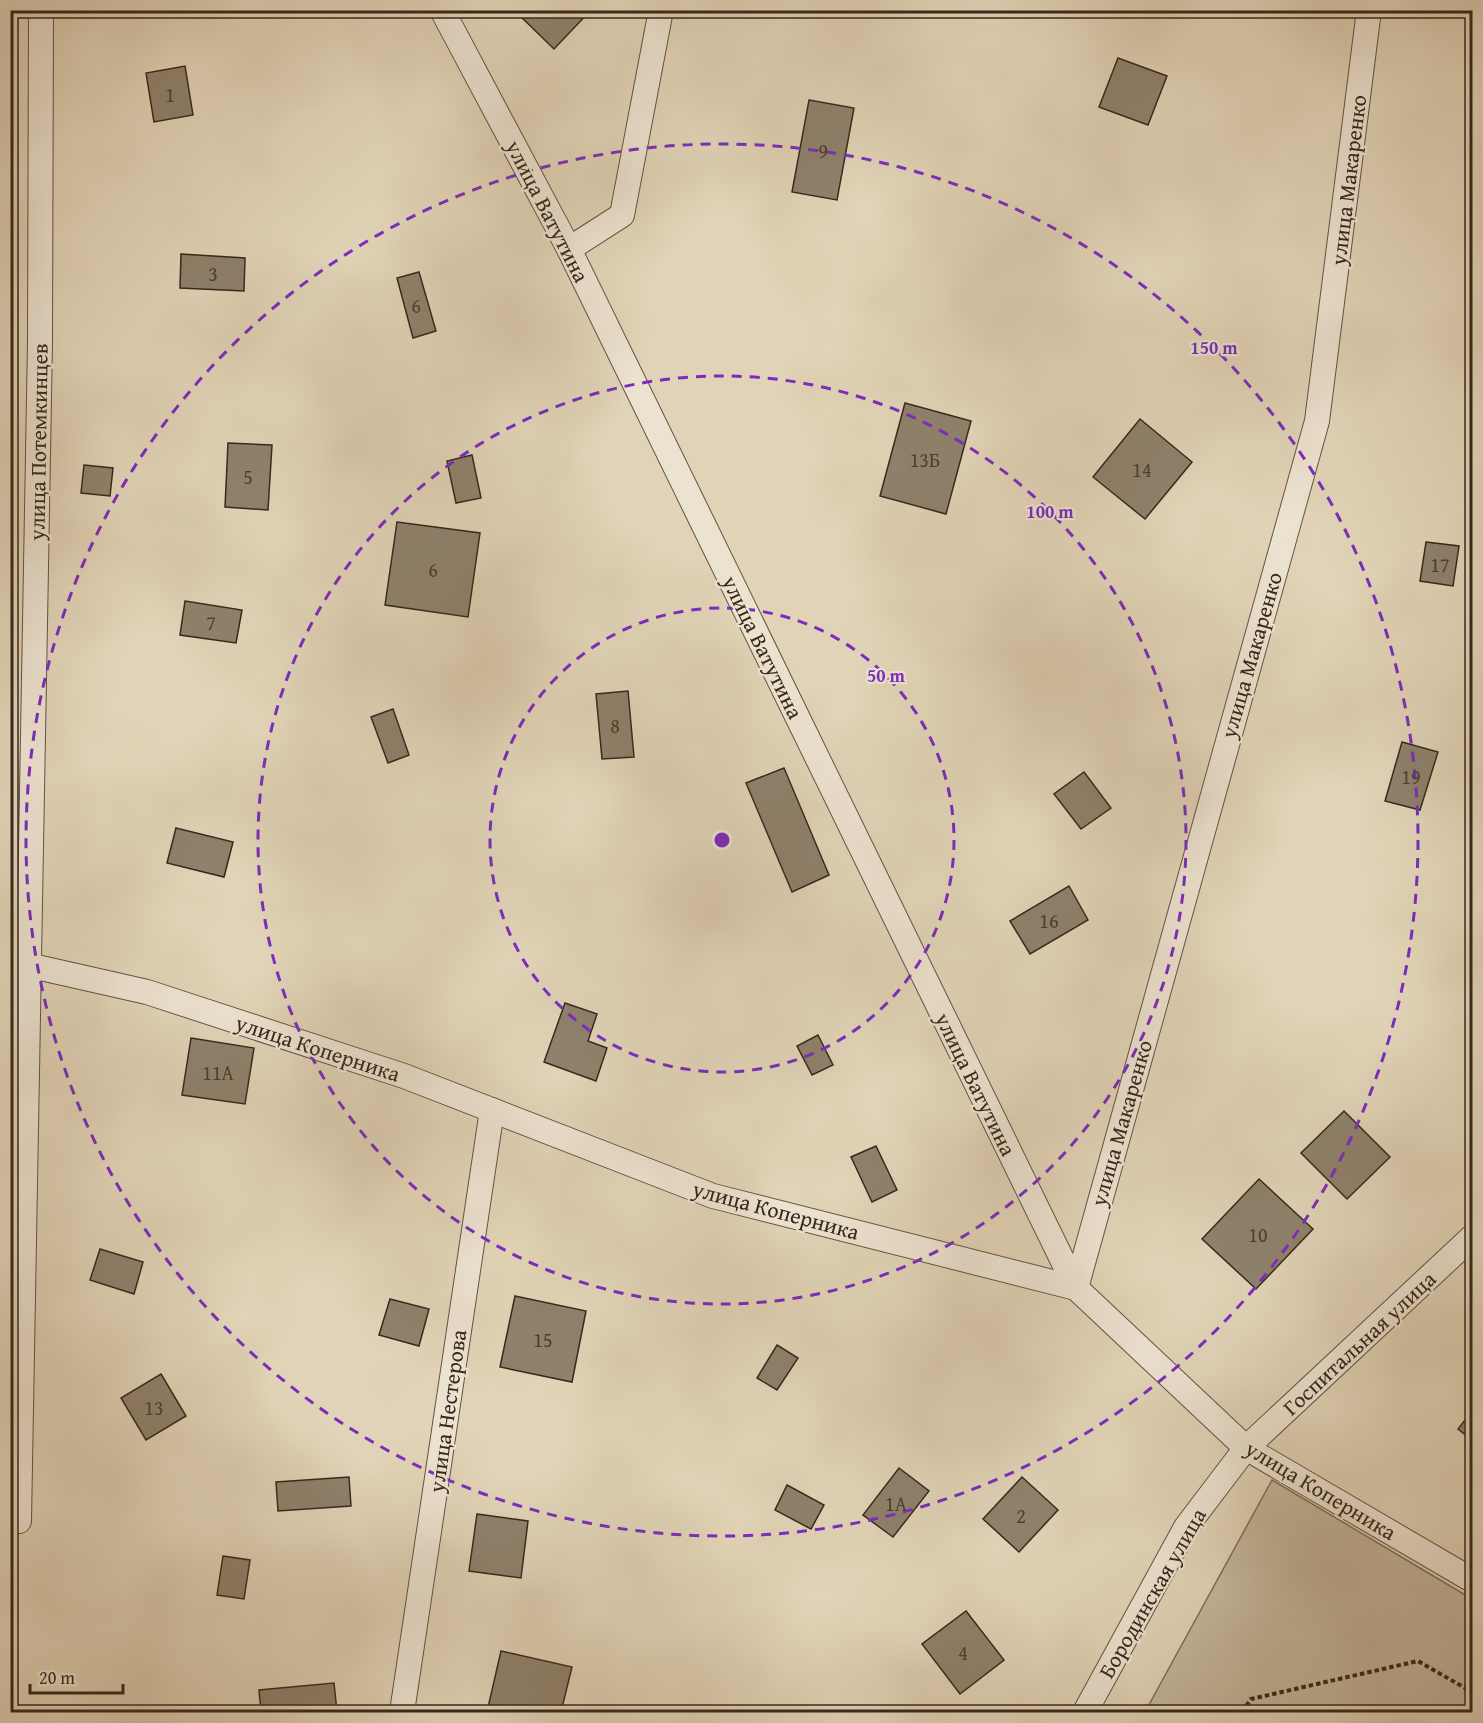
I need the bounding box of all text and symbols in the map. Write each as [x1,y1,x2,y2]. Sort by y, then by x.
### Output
house number: 1 [165,80,175,109]
street label: улица Макаренко [1322,93,1374,268]
street label: улица Ватутина [498,133,598,288]
house number: 9 [818,136,828,165]
house number: 3 [208,259,218,288]
house number: 6 [411,291,421,320]
text: 150 m [1190,334,1238,361]
street label: улица Потемкинцев [20,343,56,542]
house number: 13Б [910,445,940,474]
house number: 14 [1132,455,1152,484]
house number: 5 [243,462,253,491]
text: 100 m [1026,498,1074,525]
house number: 17 [1430,550,1450,579]
house number: 6 [428,555,438,584]
street label: улица Макаренко [1212,568,1290,743]
street label: улица Ватутина [714,569,812,725]
house number: 7 [206,608,216,637]
text: 50 m [867,662,906,689]
house number: 8 [610,711,620,740]
house number: 19 [1401,762,1421,791]
centre of rings [712,830,732,850]
house number: 16 [1039,906,1059,935]
street label: улица Коперника [231,1006,405,1090]
street label: улица Ватутина [927,1006,1025,1162]
street label: улица Макаренко [1082,1036,1160,1211]
house number: 11А [202,1058,234,1087]
street label: улица Коперника [688,1172,863,1248]
house number: 10 [1248,1220,1268,1249]
street label: Госпитальная улица [1275,1263,1443,1423]
house number: 15 [533,1325,553,1354]
street label: улица Нестерова [420,1327,474,1496]
house number: 13 [144,1393,164,1422]
street label: улица Коперника [1238,1432,1403,1548]
house number: 1А [885,1489,907,1518]
house number: 2 [1016,1501,1026,1530]
street label: Бородинская улица [1090,1502,1214,1684]
house number: 4 [958,1638,968,1667]
scale bar [30,1657,123,1695]
text: 20 m [39,1664,75,1691]

